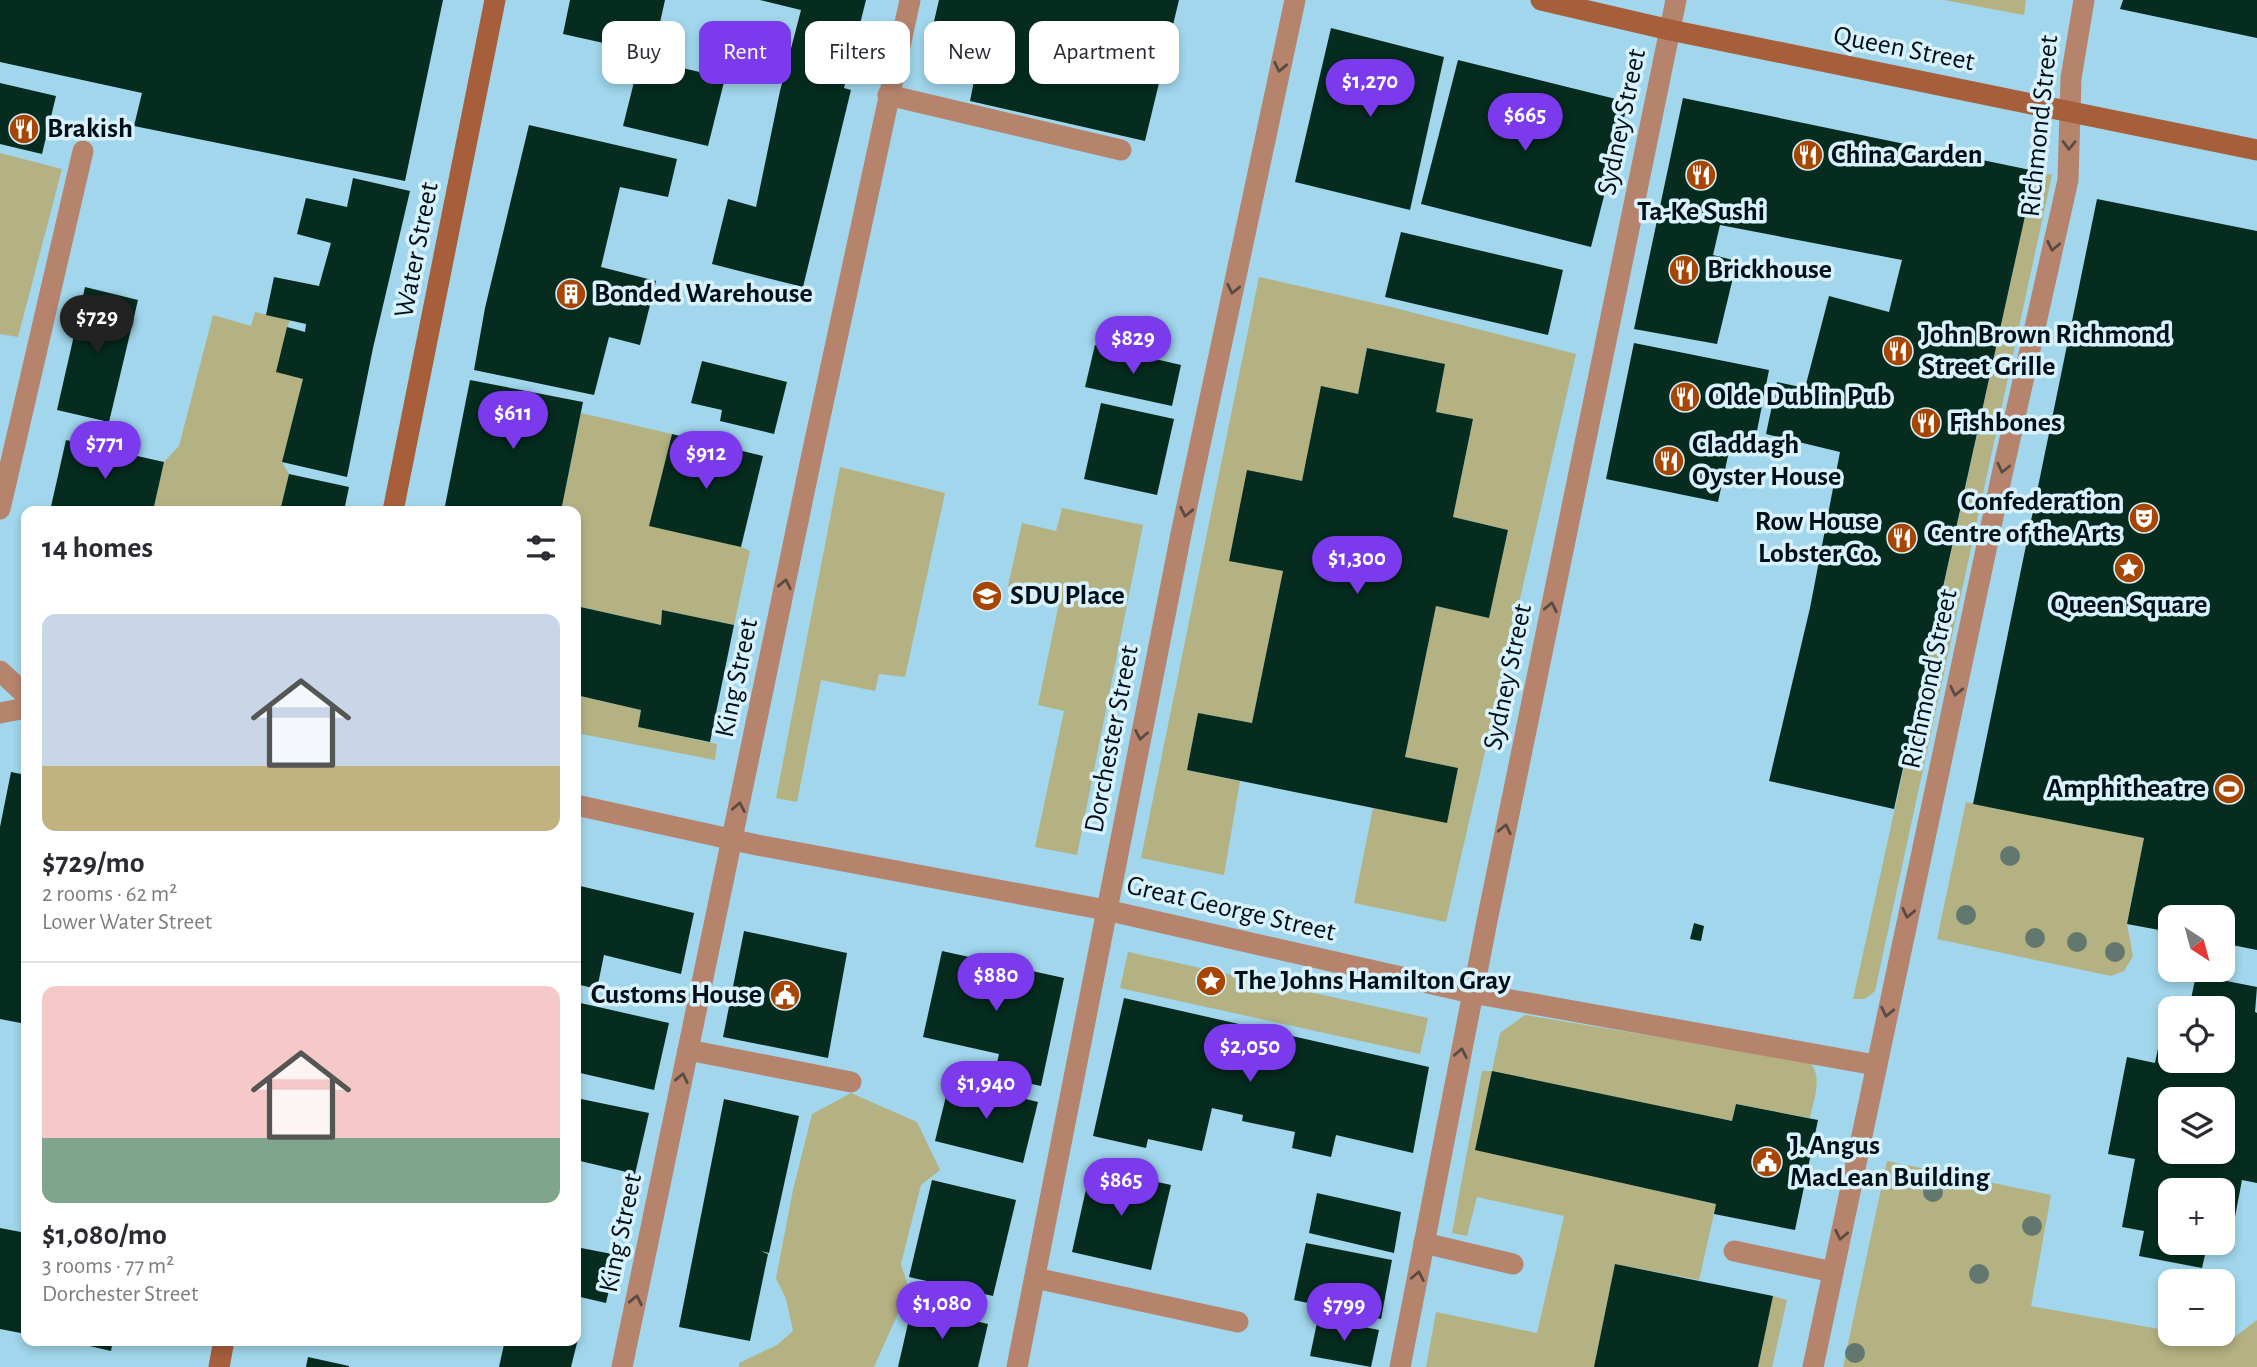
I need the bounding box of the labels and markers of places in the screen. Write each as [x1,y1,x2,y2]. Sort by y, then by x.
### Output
pin: $1,270 [1313,60,1427,119]
pin: $665 [1484,94,1566,153]
restaurant icon: Brakish [7,112,41,146]
place label: Brakish [47,115,133,143]
restaurant icon: China Garden [1791,138,1825,172]
place label: China Garden [1831,141,1983,169]
restaurant icon: Ta-Ke Sushi [1684,158,1718,192]
place label: Ta-Ke Sushi [1637,198,1765,226]
restaurant icon: Brickhouse [1667,253,1701,287]
place label: Brickhouse [1707,256,1832,284]
building icon: Bonded Warehouse [554,277,588,311]
place label: Bonded Warehouse [594,280,813,308]
pin: $729 [56,296,138,355]
pin: $829 [1092,316,1174,376]
place label: John Brown Richmond Street Grille [1921,321,2171,381]
restaurant icon: John Brown Richmond Street Grille [1881,334,1915,368]
restaurant icon: Olde Dublin Pub [1668,380,1702,414]
place label: Olde Dublin Pub [1708,383,1891,411]
pin: $611 [472,392,554,451]
restaurant icon: Fishbones [1909,406,1943,440]
place label: Fishbones [1949,409,2062,437]
pin: $771 [64,421,146,481]
place label: Claddagh Oyster House [1692,431,1841,491]
pin: $912 [665,432,747,491]
restaurant icon: Claddagh Oyster House [1652,444,1686,478]
place label: Confederation Centre of the Arts [1927,488,2121,548]
theatre icon: Confederation Centre of the Arts [2127,501,2161,535]
place label: Row House Lobster Co. [1755,508,1879,568]
restaurant icon: Row House Lobster Co. [1885,521,1919,555]
pin: $1,300 [1300,536,1414,596]
place icon: Queen Square [2112,551,2146,585]
school or university icon: SDU Place [970,579,1004,613]
place label: SDU Place [1010,582,1125,610]
place label: Queen Square [2050,591,2208,619]
sports icon: Amphitheatre [2212,772,2246,806]
place label: Amphitheatre [2047,775,2206,803]
pin: $880 [955,954,1037,1013]
place icon: The Johns Hamilton Gray [1194,964,1228,998]
place label: The Johns Hamilton Gray [1234,967,1511,995]
public building icon: Customs House [768,978,802,1012]
place label: Customs House [591,981,762,1009]
pin: $2,050 [1193,1024,1307,1084]
pin: $1,940 [929,1062,1043,1121]
place label: J. Angus MacLean Building [1790,1132,1990,1192]
public building icon: J. Angus MacLean Building [1750,1145,1784,1179]
pin: $865 [1080,1158,1162,1218]
pin: $1,080 [885,1282,999,1341]
pin: $799 [1303,1284,1385,1343]

